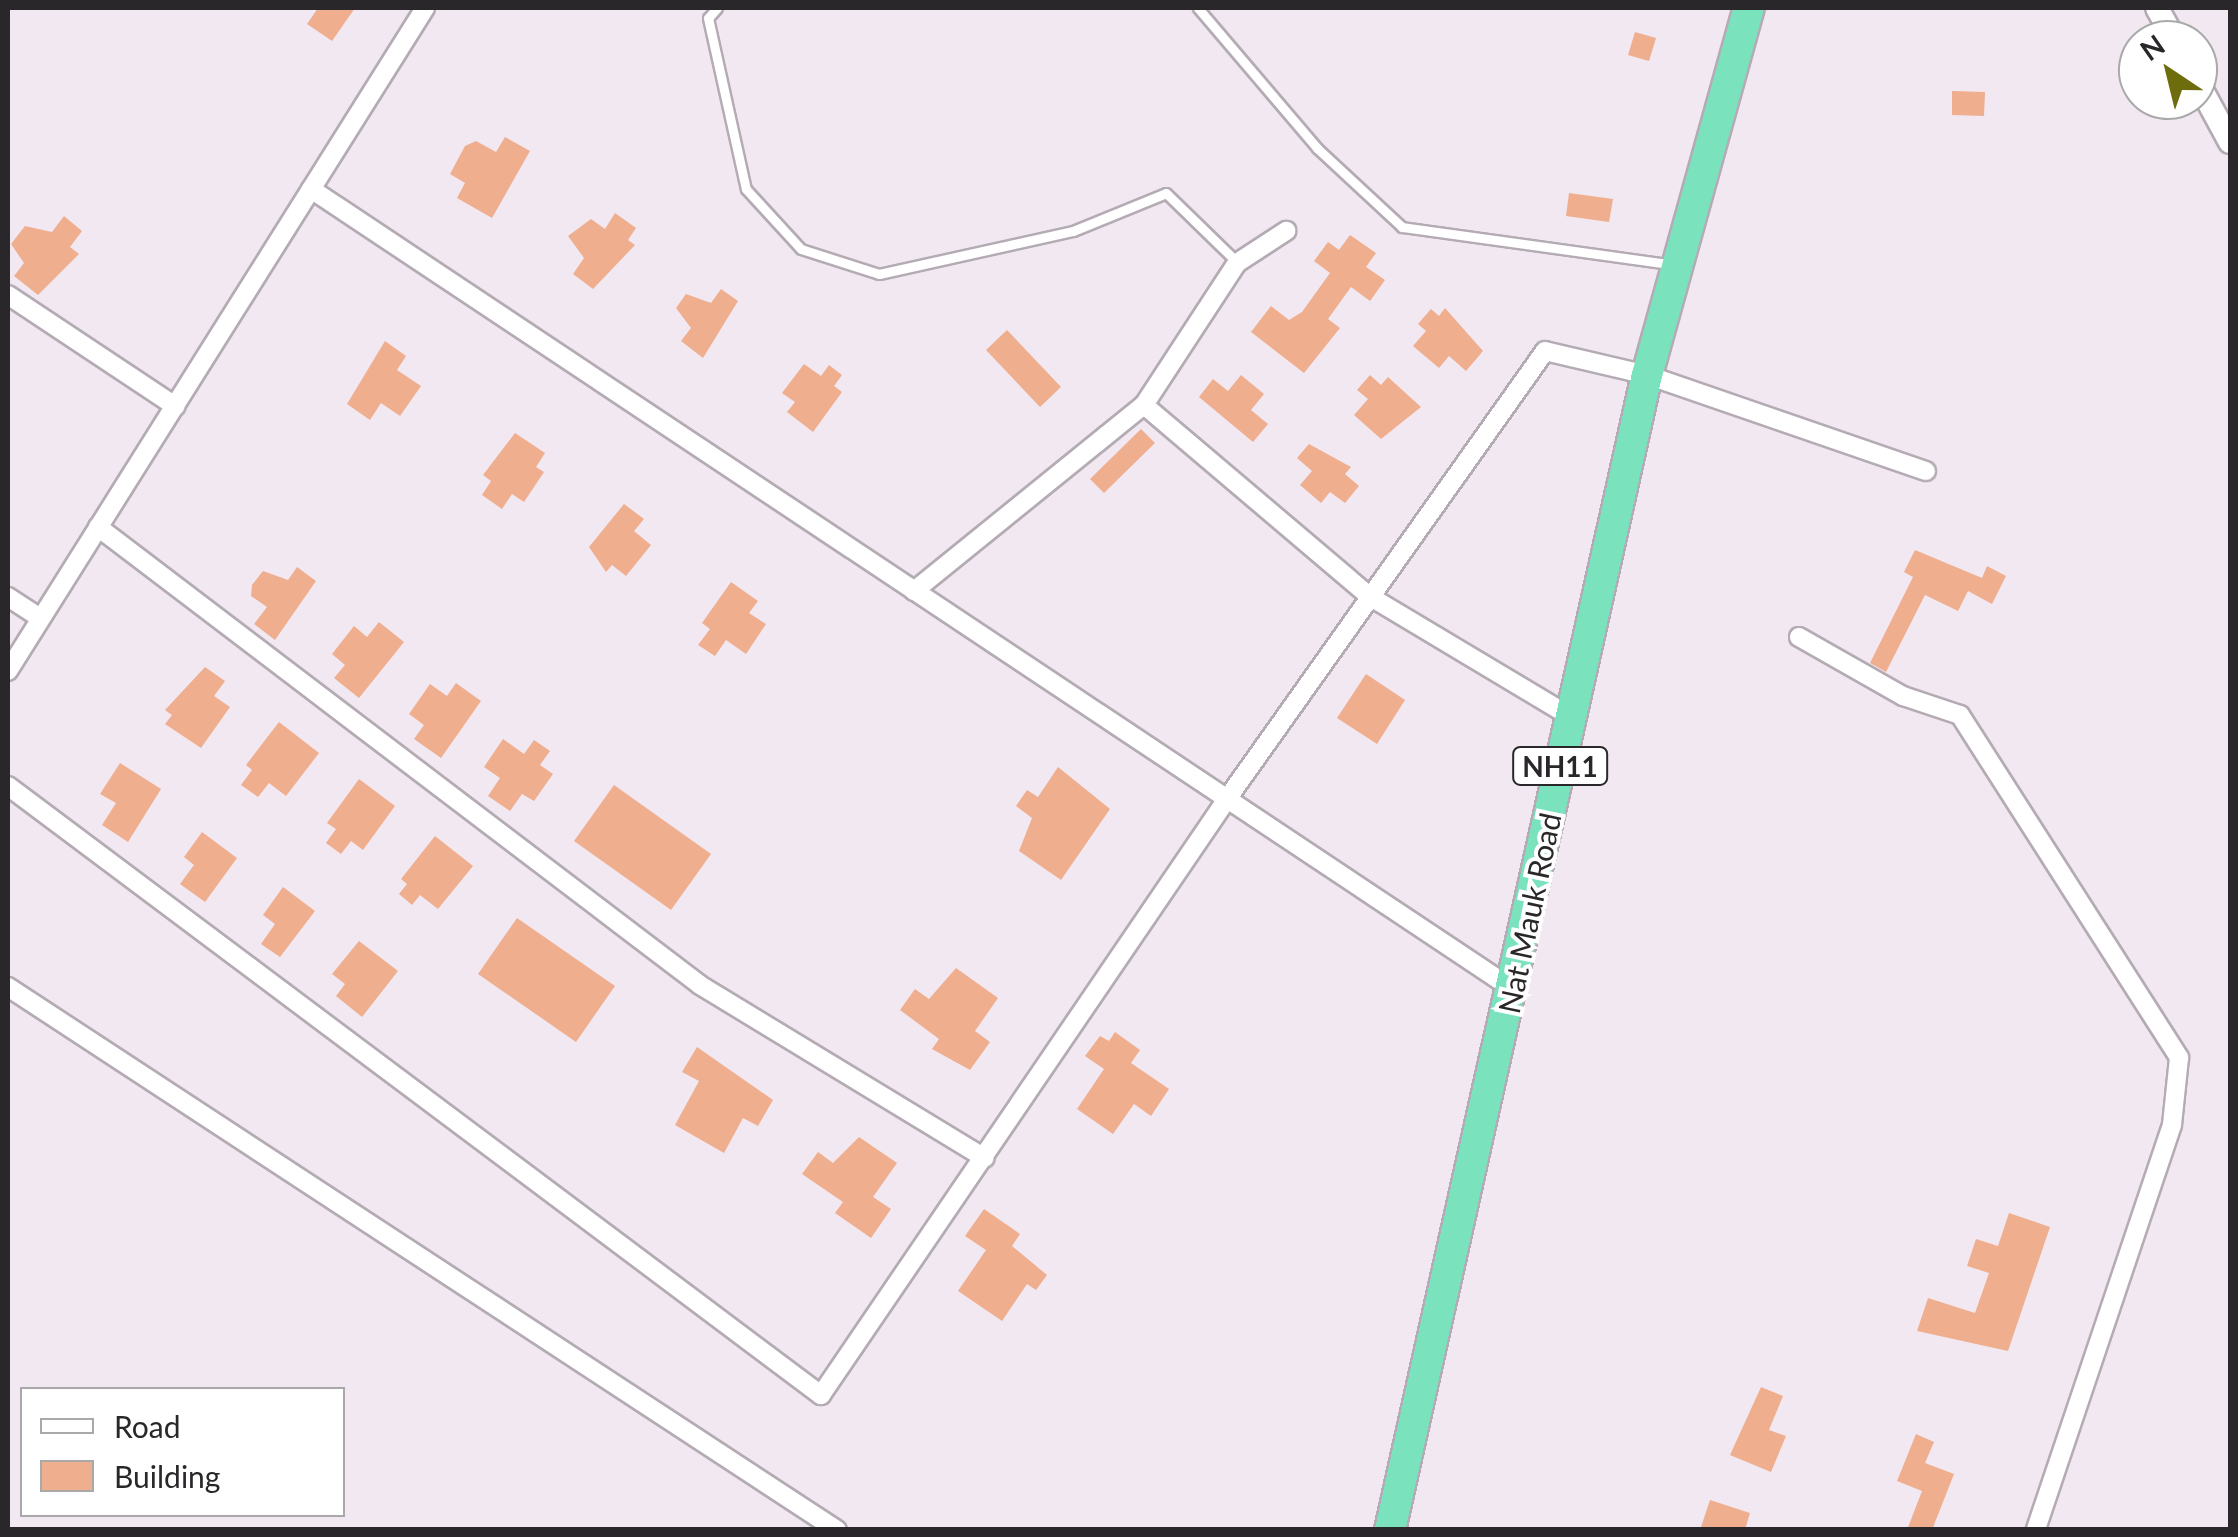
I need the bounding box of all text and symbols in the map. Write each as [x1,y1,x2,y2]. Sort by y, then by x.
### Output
north arrow [2118,20,2218,120]
text: N [2133,27,2171,67]
road number: NH11 [1510,743,1610,789]
street label: Nat Mauk Road [1490,809,1568,1017]
legend [20,1387,345,1517]
text: Road [114,1408,181,1444]
text: Building [114,1458,220,1494]

